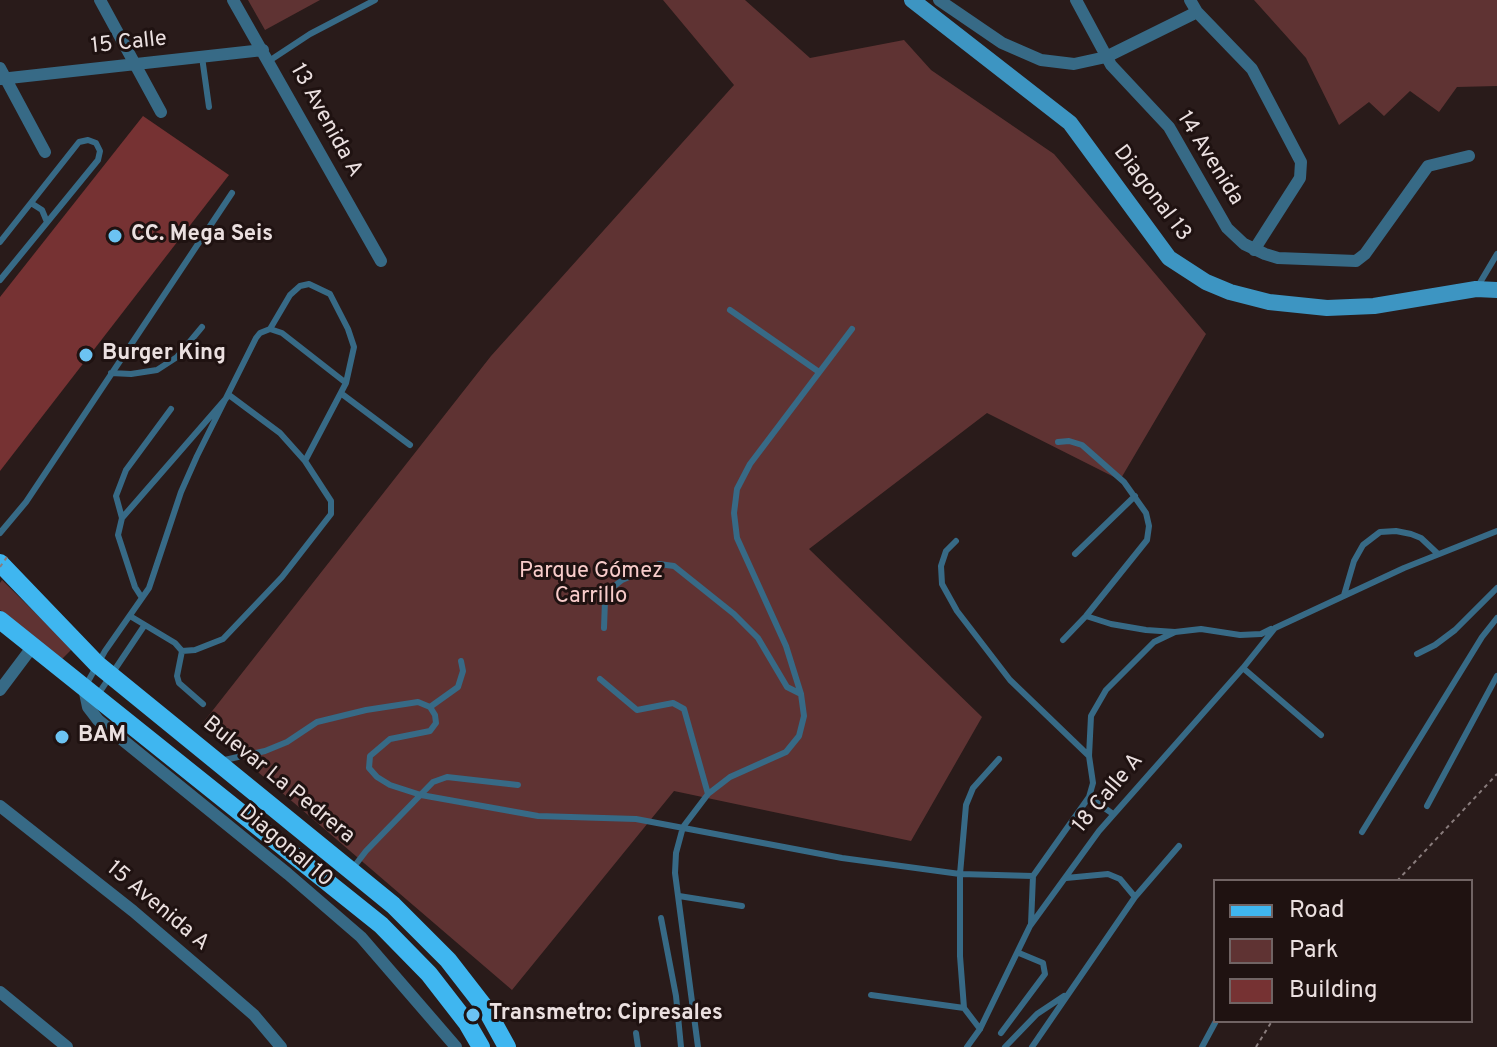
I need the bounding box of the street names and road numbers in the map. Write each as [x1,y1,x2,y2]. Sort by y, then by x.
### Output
street label: 15 Calle [90,27,168,61]
street label: 13 Avenida A [283,60,367,182]
street label: 14 Avenida [1170,107,1248,211]
street label: Diagonal 13 [1106,141,1196,247]
street label: Bulevar La Pedrera [197,712,359,850]
street label: 18 Calle A [1068,749,1150,839]
street label: Diagonal 10 [233,800,337,894]
street label: 15 Avenida A [100,856,214,958]

